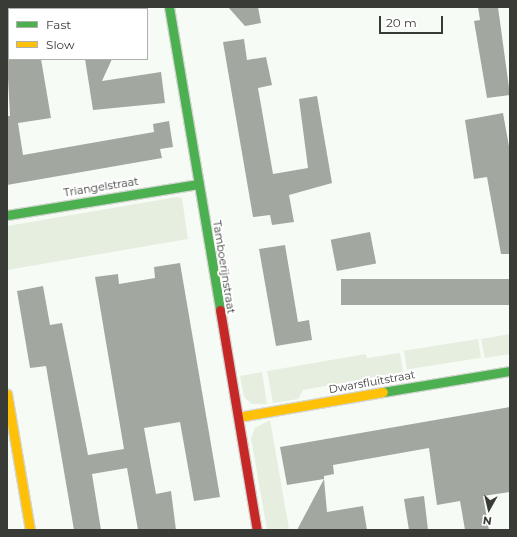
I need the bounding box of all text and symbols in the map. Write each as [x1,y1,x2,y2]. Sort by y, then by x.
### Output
legend [8,8,148,60]
scale bar [381,8,445,34]
text: 20 m [386,15,417,30]
text: Fast [46,17,71,32]
text: Slow [46,37,75,52]
street label: Triangelstraat [63,175,139,199]
street label: Tamboerijnstraat [210,219,238,315]
street label: Dwarsfluitstraat [328,368,416,396]
north arrow [469,489,509,529]
text: N [482,513,493,528]

